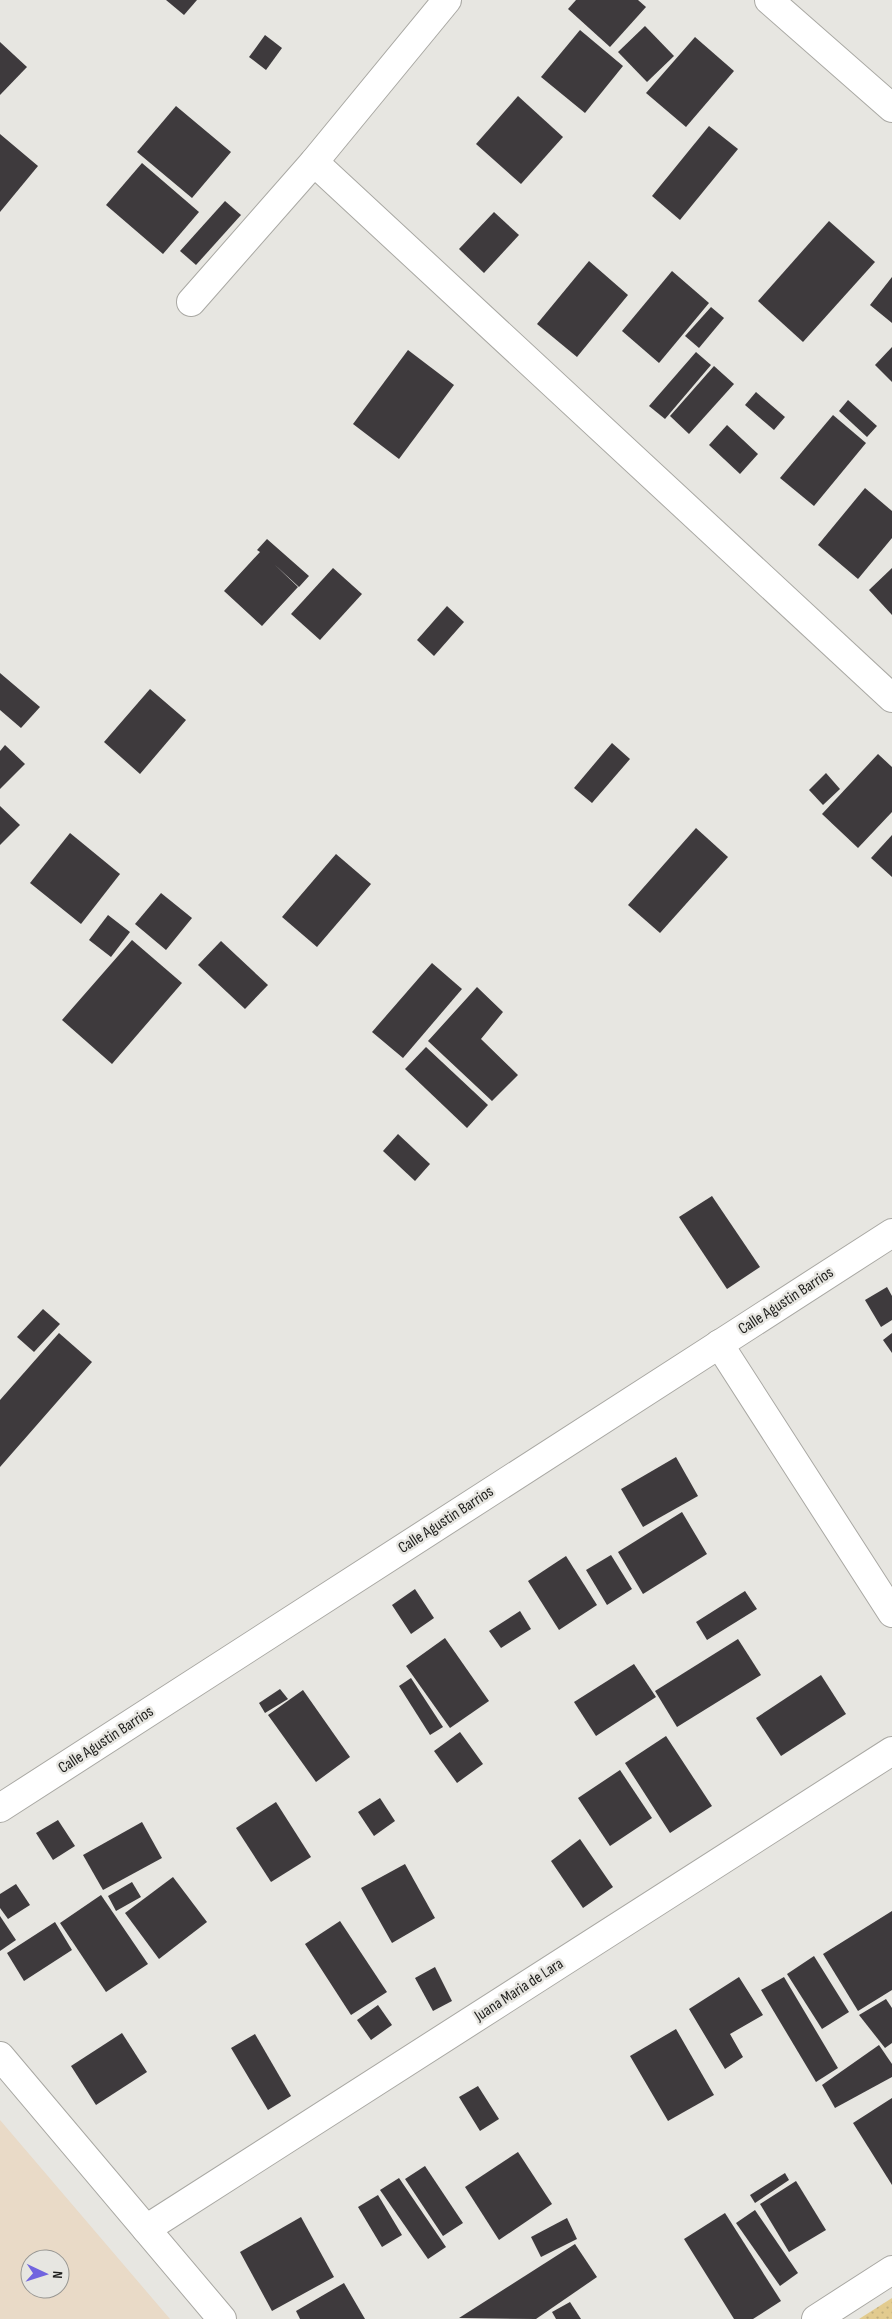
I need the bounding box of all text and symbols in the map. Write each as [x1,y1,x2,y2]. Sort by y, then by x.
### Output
street label: Calle Agustin Barrios [735,1263,837,1339]
street label: Calle Agustin Barrios [395,1482,497,1558]
street label: Calle Agustin Barrios [55,1702,157,1778]
street label: Juana Maria de Lara [470,1954,567,2026]
north arrow [20,2249,70,2299]
text: N [49,2271,66,2279]

